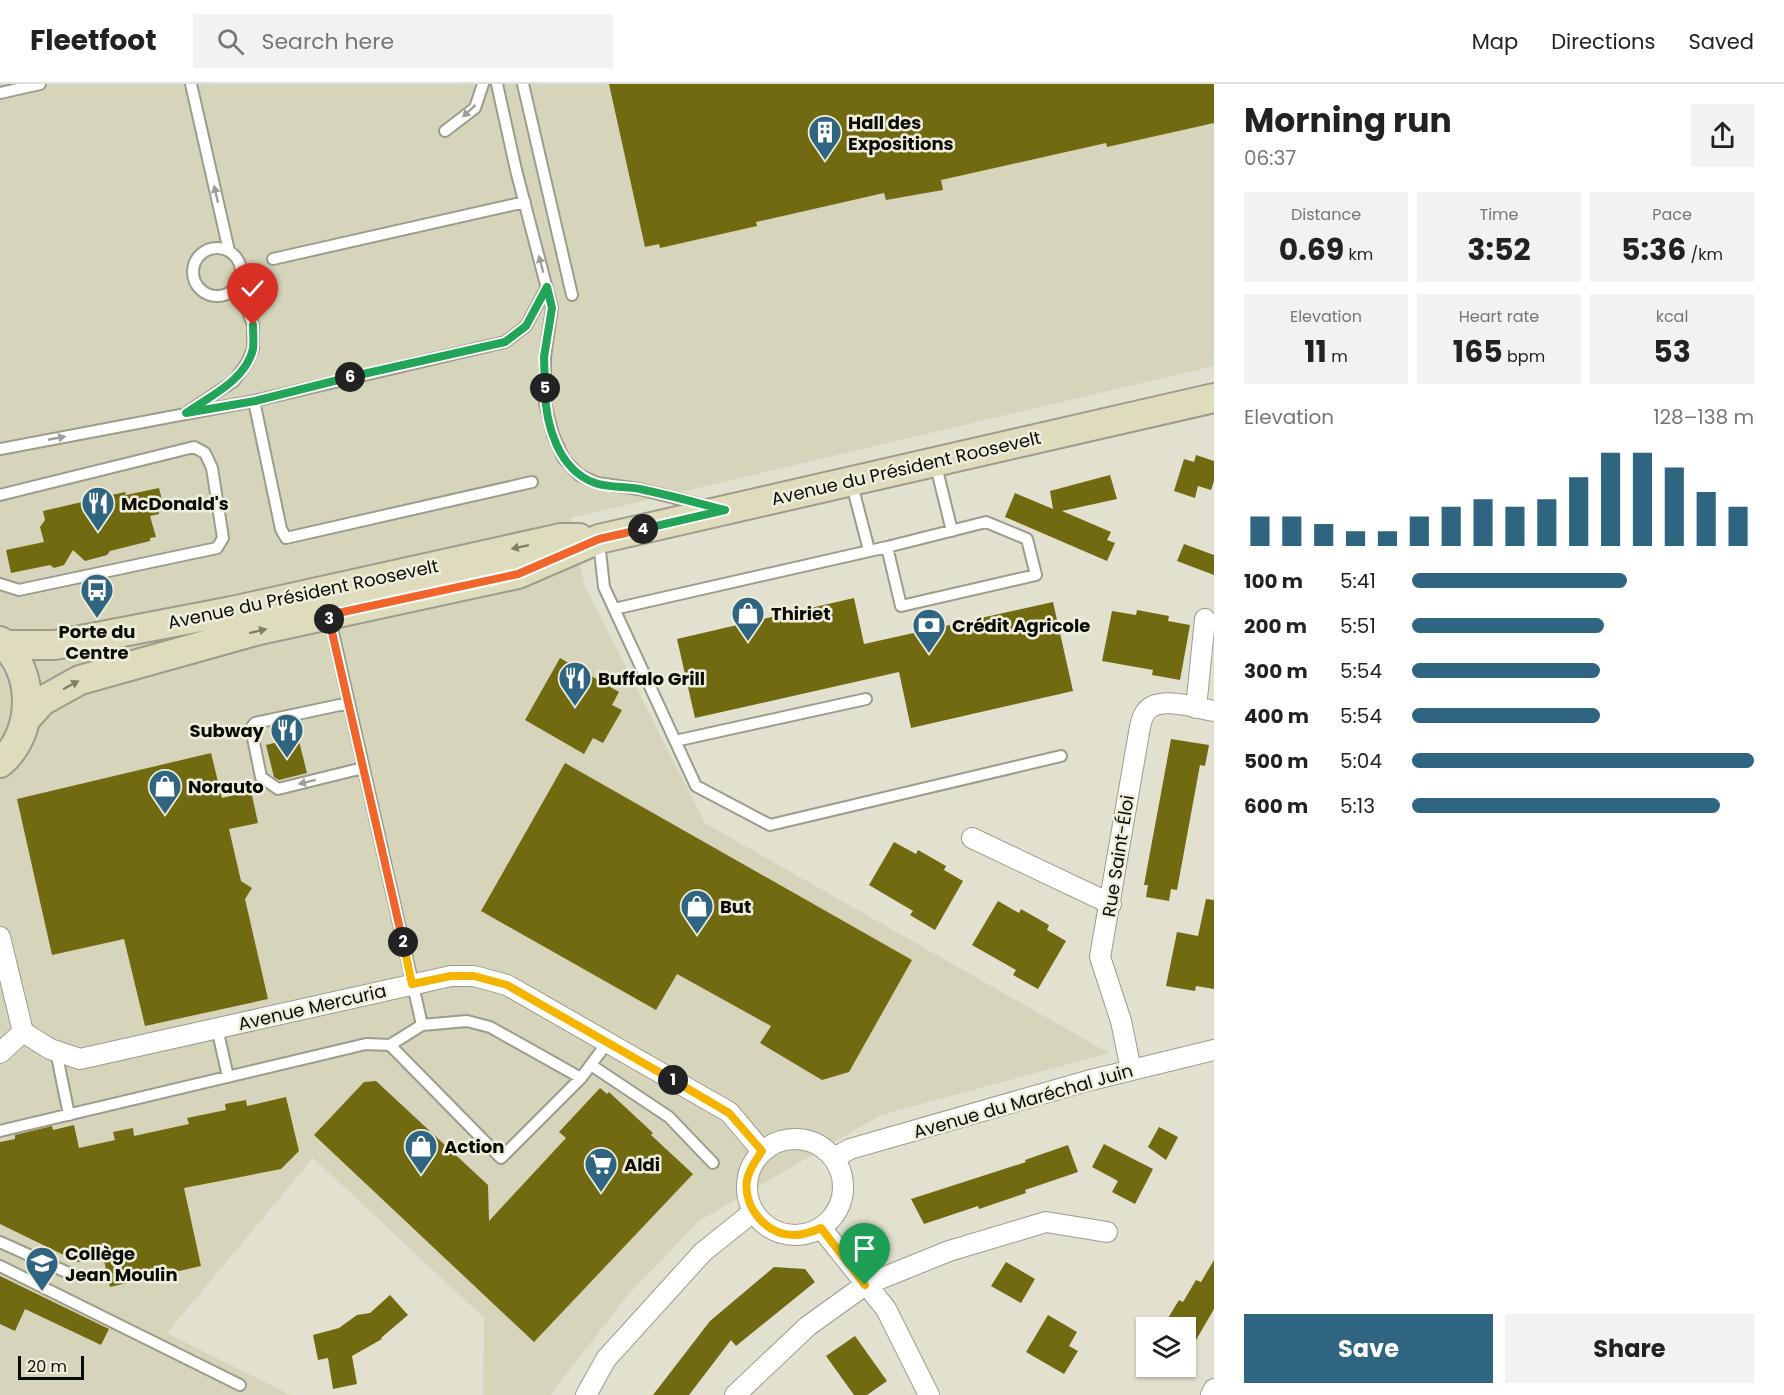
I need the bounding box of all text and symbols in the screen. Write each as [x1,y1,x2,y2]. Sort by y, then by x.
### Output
search box [193,14,613,68]
text: Fleetfoot [30,21,157,60]
icon: search [214,25,247,58]
text: Search here [262,26,394,57]
text: Map [1472,27,1518,56]
text: Directions [1551,27,1655,56]
text: Saved [1688,27,1754,56]
text: Morning run [1244,97,1452,144]
one-way arrow [462,104,477,118]
button: share [1691,104,1754,167]
place label: Hall des Expositions [848,110,954,156]
building icon: Hall des Expositions [807,114,843,161]
text: 06:37 [1244,144,1296,172]
one-way arrow [210,184,220,203]
text: Distance [1291,203,1361,226]
text: Time [1480,203,1519,226]
text: Pace [1652,203,1692,226]
text: 0.69 [1279,228,1344,271]
text: 3:52 [1467,228,1531,271]
text: 5:36 [1621,228,1686,271]
text: km [1344,243,1373,266]
text: /km [1686,243,1723,266]
one-way arrow [536,255,545,273]
pin [227,263,278,325]
icon: check [236,272,269,305]
text: Elevation [1290,305,1362,328]
text: Heart rate [1459,305,1539,328]
text: kcal [1656,305,1688,328]
text: 11 [1304,330,1327,373]
text: 165 [1453,330,1503,373]
text: 53 [1653,330,1691,373]
text: m [1327,345,1348,368]
text: bpm [1503,345,1545,368]
pin: 6 [335,362,365,392]
text: 6 [345,365,355,388]
pin: 5 [530,373,560,403]
text: 5 [540,376,550,399]
text: Elevation [1244,403,1334,431]
text: 128–138 m [1653,403,1754,431]
street label: Avenue du Président Roosevelt [769,425,1043,511]
one-way arrow [48,433,67,442]
restaurant icon: McDonald's [80,485,116,532]
place label: McDonald's [121,491,229,516]
pin: 4 [628,514,658,544]
text: 4 [638,517,648,540]
one-way arrow [511,542,530,552]
street label: Avenue du Président Roosevelt [165,553,441,635]
text: 100 m [1244,567,1303,595]
text: 5:41 [1340,567,1376,595]
bus stop icon: Porte du Centre [79,572,115,619]
shop icon: Thiriet [730,595,766,642]
place label: Thiriet [771,601,831,626]
pin: 3 [314,604,344,634]
text: 3 [324,607,334,630]
bank icon: Crédit Agricole [911,607,947,654]
text: 200 m [1244,612,1307,640]
text: 5:51 [1340,612,1376,640]
place label: Crédit Agricole [952,613,1090,638]
place label: Porte du Centre [59,619,135,665]
one-way arrow [249,625,268,635]
text: 300 m [1244,657,1308,685]
text: 5:54 [1340,657,1382,685]
restaurant icon: Buffalo Grill [557,660,593,707]
place label: Buffalo Grill [598,666,705,691]
one-way arrow [63,680,80,690]
text: 400 m [1244,702,1309,730]
text: 5:54 [1340,702,1382,730]
restaurant icon: Subway [269,712,305,759]
place label: Subway [189,718,265,743]
text: 500 m [1244,747,1309,775]
text: 5:04 [1340,747,1382,775]
shop icon: Norauto [147,768,183,815]
place label: Norauto [188,774,264,799]
one-way arrow [297,778,316,788]
text: 600 m [1244,792,1308,820]
text: 5:13 [1340,792,1375,820]
street label: Rue Saint-Éloi [1096,793,1140,919]
shop icon: But [679,888,715,935]
place label: But [720,894,751,919]
pin: 2 [388,927,418,957]
text: 2 [398,930,408,953]
street label: Avenue Mercuria [235,978,389,1036]
street label: Avenue du Maréchal Juin [910,1058,1136,1144]
pin: 1 [658,1065,688,1095]
text: 1 [670,1068,676,1091]
shop icon: Action [403,1128,439,1175]
place label: Action [444,1134,504,1159]
supermarket icon: Aldi [583,1146,619,1193]
place label: Aldi [624,1152,660,1177]
pin [839,1223,890,1285]
icon: arrive [848,1232,881,1265]
place label: Collège Jean Moulin [65,1241,178,1287]
school or university icon: Collège Jean Moulin [24,1245,60,1292]
button: Save [1244,1314,1493,1383]
button: Share [1505,1314,1754,1383]
map controls [1136,1317,1196,1377]
button: layers [1136,1317,1196,1377]
scale bar [18,1353,84,1380]
text: 20 m [27,1355,67,1378]

